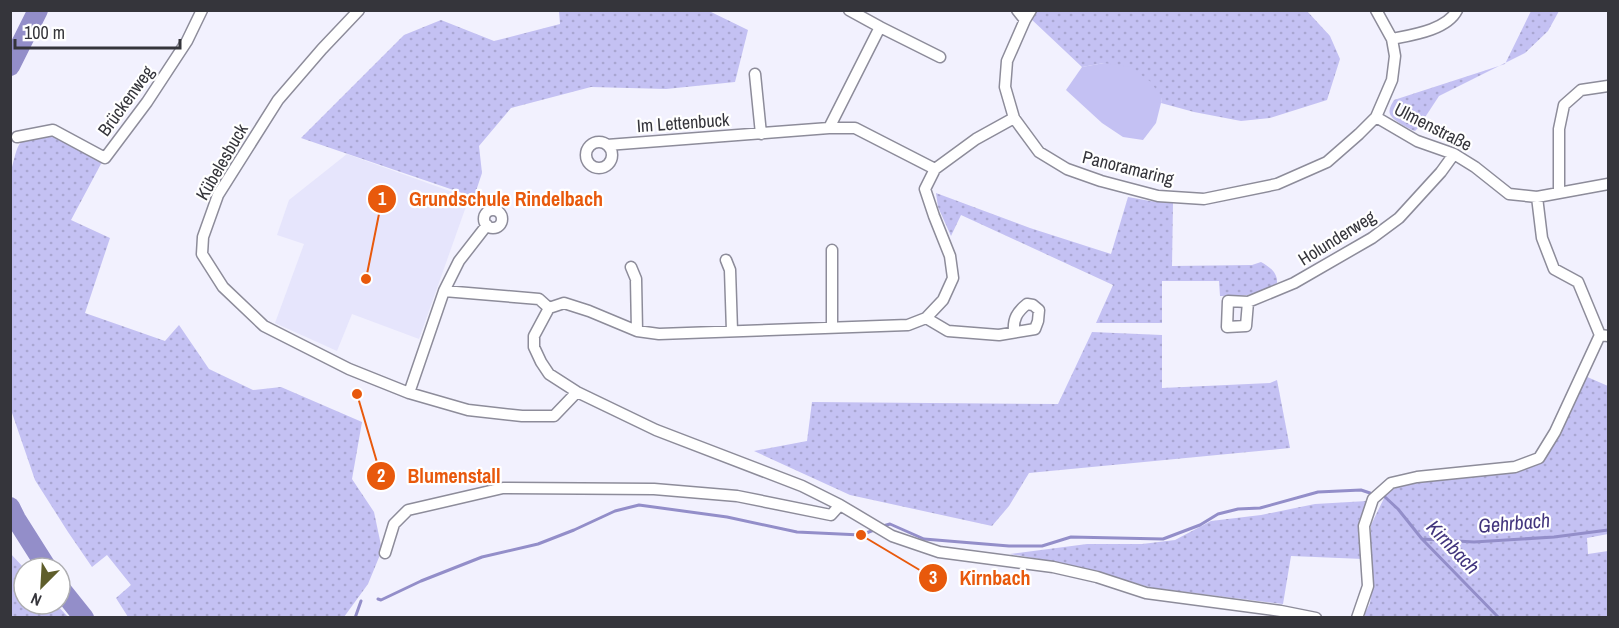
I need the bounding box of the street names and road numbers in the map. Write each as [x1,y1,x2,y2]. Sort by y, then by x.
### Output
street label: Brückenweg [92,60,160,141]
street label: Ulmenstraße [1390,96,1477,157]
street label: Im Lettenbuck [636,107,731,138]
street label: Kübelesbuck [190,118,254,205]
street label: Panoramaring [1080,144,1177,191]
street label: Holunderweg [1293,204,1381,271]

